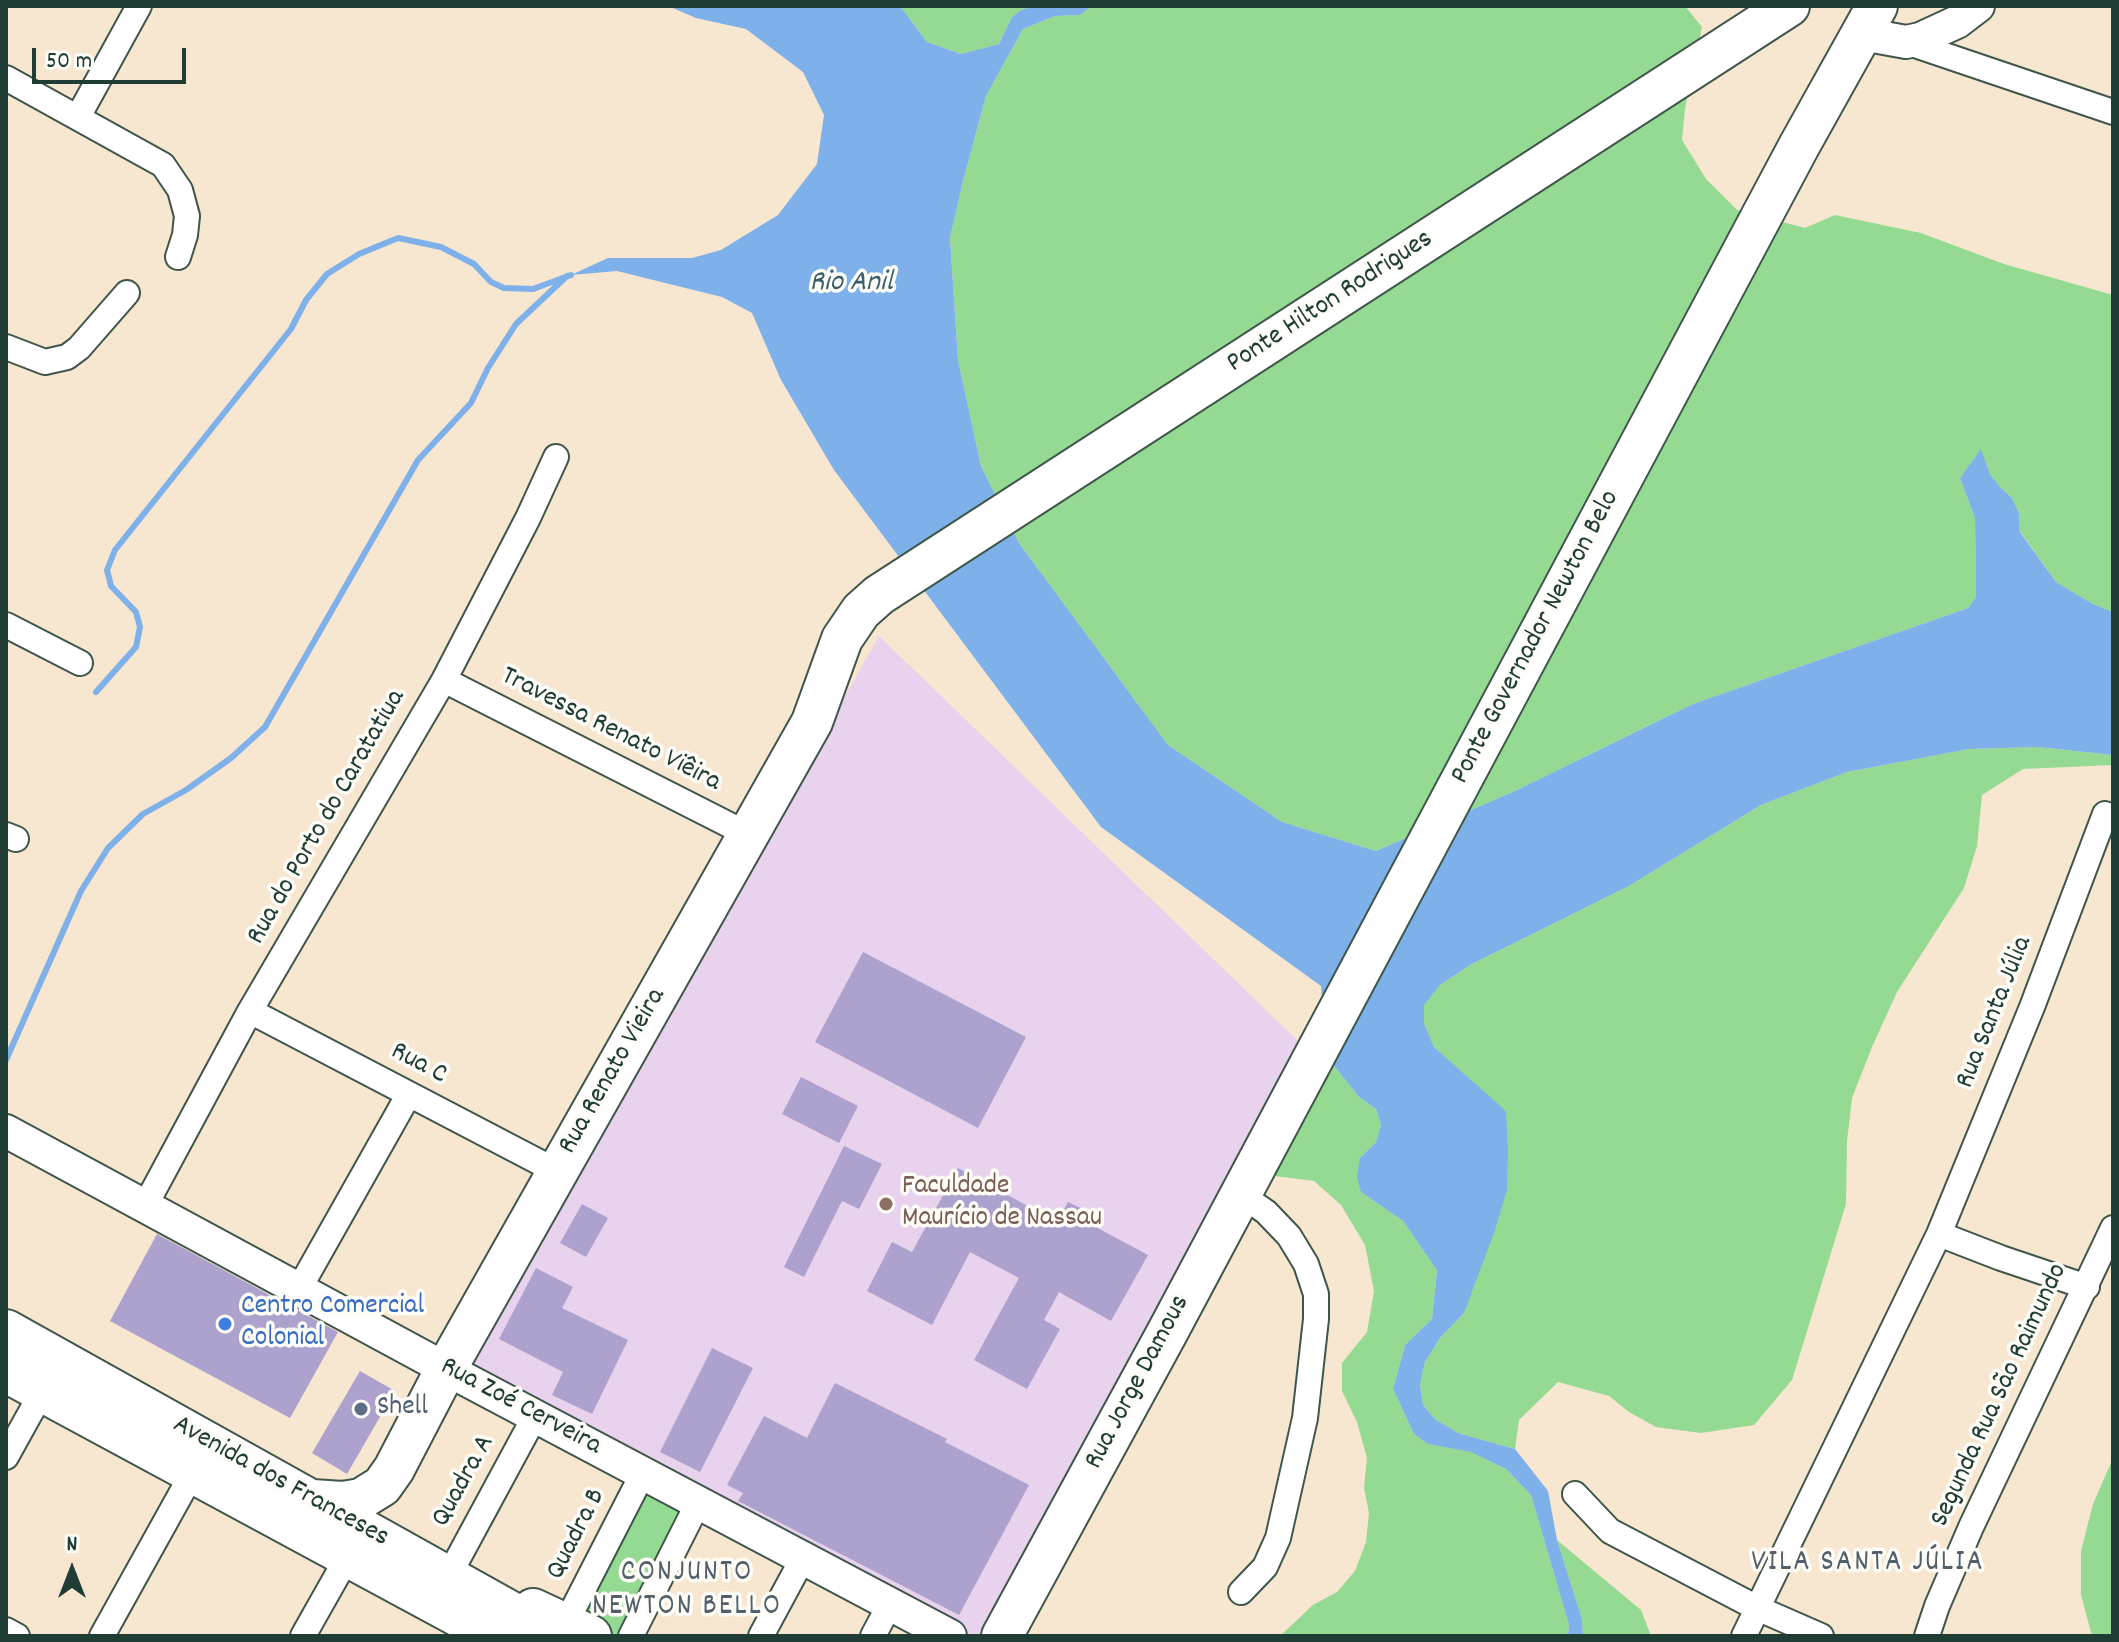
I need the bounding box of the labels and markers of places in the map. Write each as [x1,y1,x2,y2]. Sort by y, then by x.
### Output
place label: Faculdade Maurício de Nassau [902,1171,1102,1237]
marker: Faculdade Maurício de Nassau [877,1195,895,1213]
place label: Centro Comercial Colonial [241,1291,424,1357]
marker: Centro Comercial Colonial [216,1315,234,1333]
place label: Shell [377,1392,428,1426]
marker: Shell [352,1400,370,1418]

